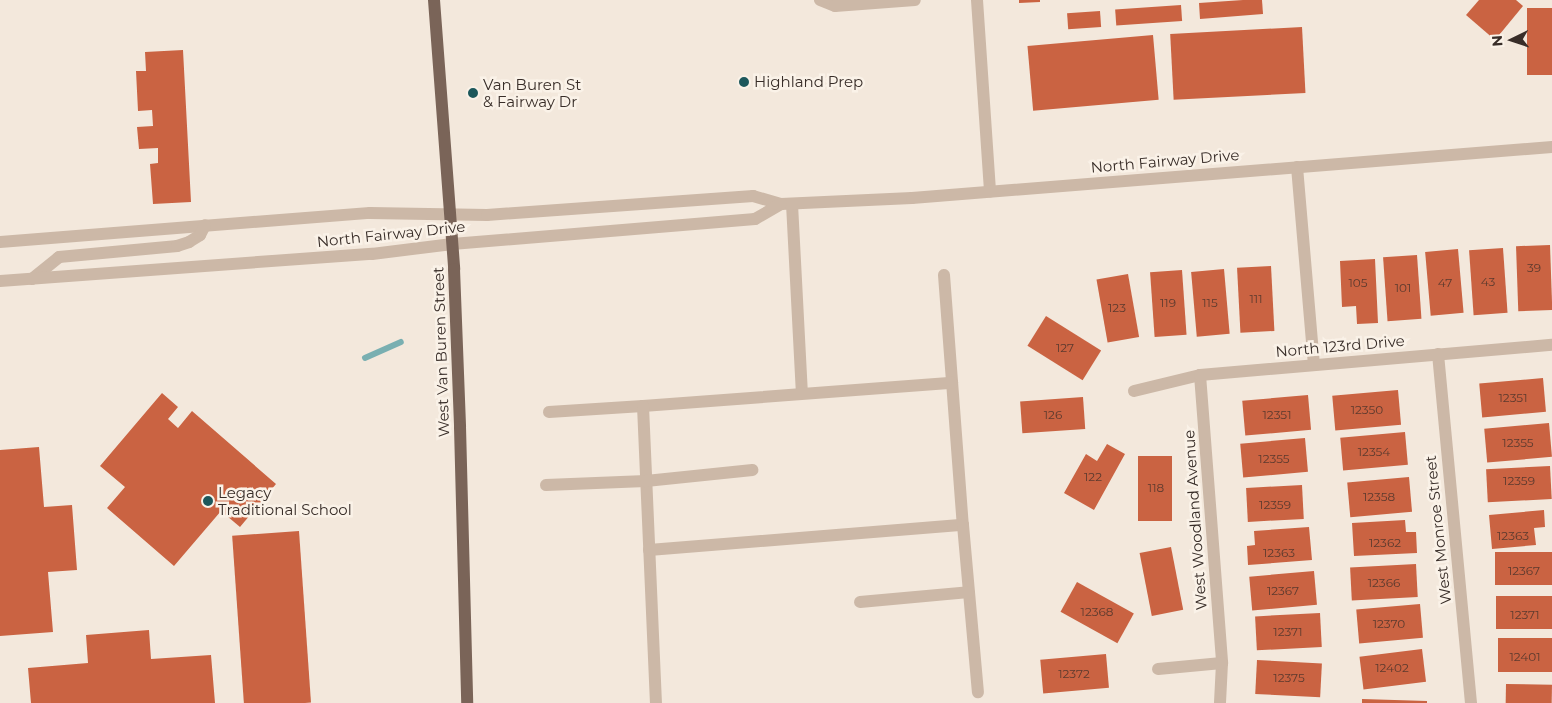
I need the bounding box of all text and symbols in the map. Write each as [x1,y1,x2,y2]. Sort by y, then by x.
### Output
north arrow [1487,15,1537,65]
text: N [1488,35,1506,47]
place label: Highland Prep [754,73,863,91]
place label: Van Buren St & Fairway Dr [483,75,581,110]
marker: Highland Prep [738,76,750,88]
marker: Van Buren St & Fairway Dr [467,87,479,99]
street label: North Fairway Drive [1090,146,1240,176]
street label: North Fairway Drive [316,217,466,251]
house number: 39 [1527,261,1541,275]
street label: West Van Buren Street [429,266,453,438]
house number: 43 [1481,275,1495,289]
house number: 105 [1348,276,1368,290]
house number: 47 [1438,276,1452,290]
house number: 101 [1395,281,1411,295]
house number: 111 [1250,292,1262,306]
house number: 119 [1160,296,1176,310]
house number: 115 [1202,296,1218,310]
house number: 123 [1108,301,1126,315]
street label: North 123rd Drive [1275,331,1405,361]
house number: 127 [1056,341,1074,355]
house number: 12351 [1499,391,1527,405]
house number: 12350 [1351,403,1383,417]
house number: 126 [1044,408,1062,422]
house number: 12351 [1263,408,1291,422]
street label: West Woodland Avenue [1180,429,1210,611]
house number: 12355 [1502,436,1534,450]
house number: 12354 [1358,445,1390,459]
house number: 12355 [1258,452,1290,466]
street label: West Monroe Street [1421,455,1455,605]
house number: 122 [1084,470,1102,484]
house number: 12359 [1503,474,1535,488]
house number: 118 [1148,481,1164,495]
place label: Legacy Traditional School [218,483,352,518]
house number: 12358 [1363,490,1395,504]
marker: Legacy Traditional School [202,495,214,507]
house number: 12359 [1259,498,1291,512]
house number: 12363 [1497,529,1529,543]
house number: 12362 [1369,536,1401,550]
house number: 12363 [1263,546,1295,560]
house number: 12367 [1508,564,1540,578]
house number: 12366 [1368,576,1400,590]
house number: 12367 [1267,584,1299,598]
house number: 12368 [1081,605,1113,619]
house number: 12371 [1510,608,1540,622]
house number: 12370 [1373,617,1405,631]
house number: 12371 [1273,625,1303,639]
house number: 12401 [1509,650,1541,664]
house number: 12402 [1375,661,1409,675]
house number: 12372 [1058,667,1090,681]
house number: 12375 [1273,671,1305,685]

